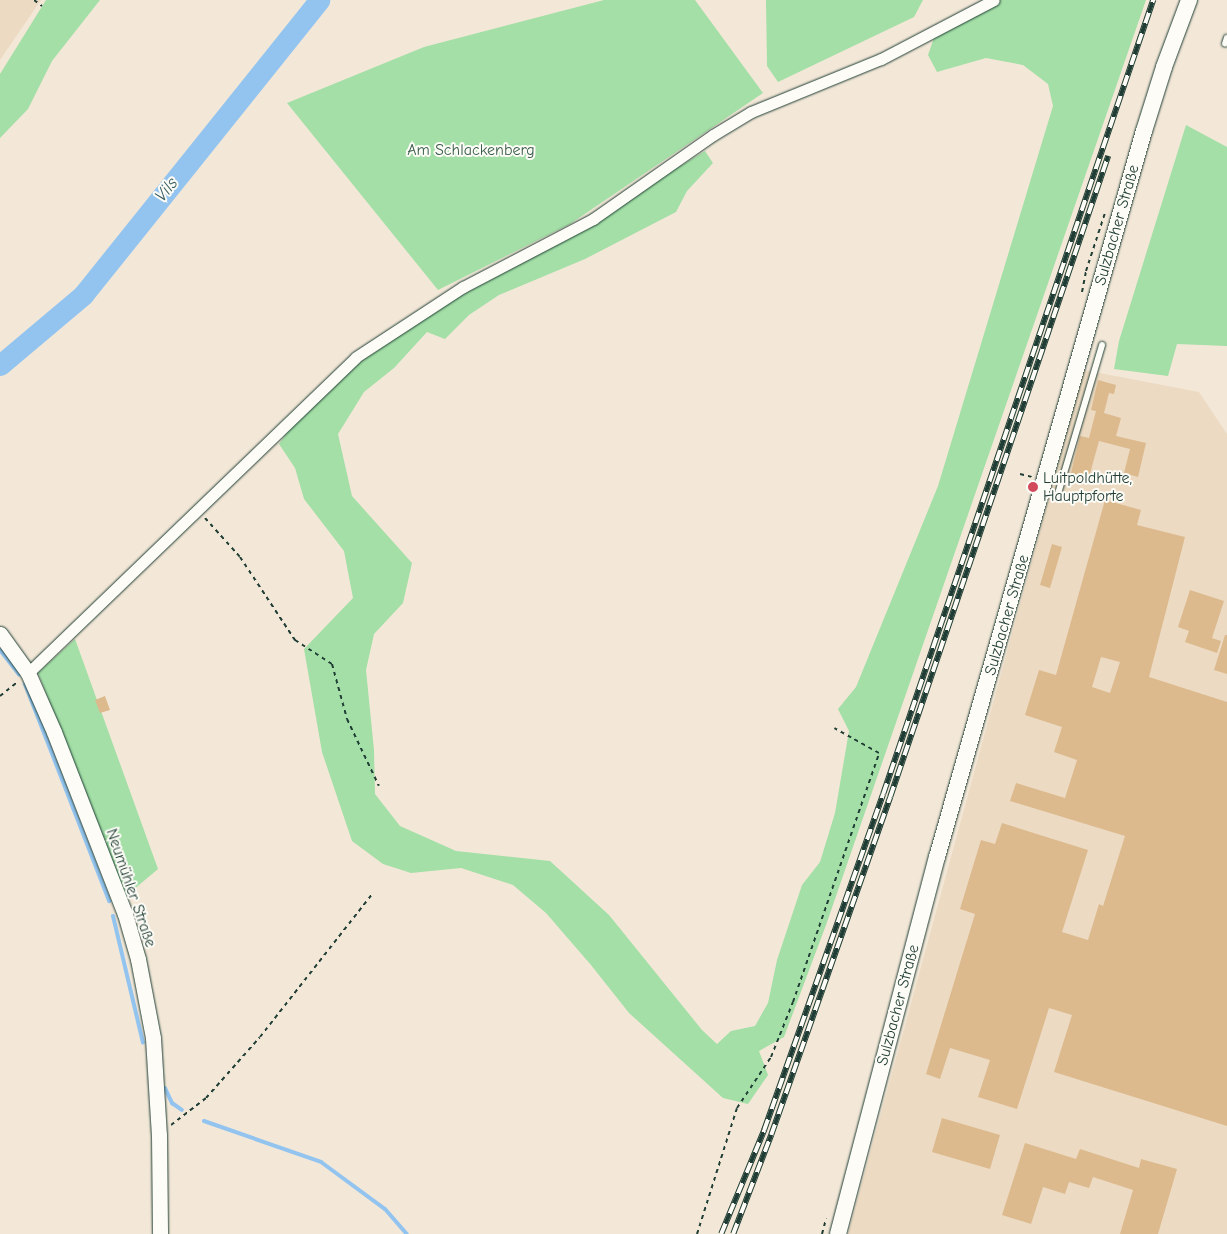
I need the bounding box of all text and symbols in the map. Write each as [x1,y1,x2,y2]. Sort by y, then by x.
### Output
park label: Am Schlackenberg [407,140,535,160]
street label: Sulzbacher Straße [1091,163,1143,287]
water label: Vils [151,173,183,207]
place label: Luitpoldhütte, Hauptpforte [1043,468,1132,506]
marker: Luitpoldhütte, Hauptpforte [1027,481,1039,493]
street label: Sulzbacher Straße [981,553,1033,677]
street label: Neumühler Straße [102,826,160,950]
street label: Sulzbacher Straße [873,942,923,1068]

